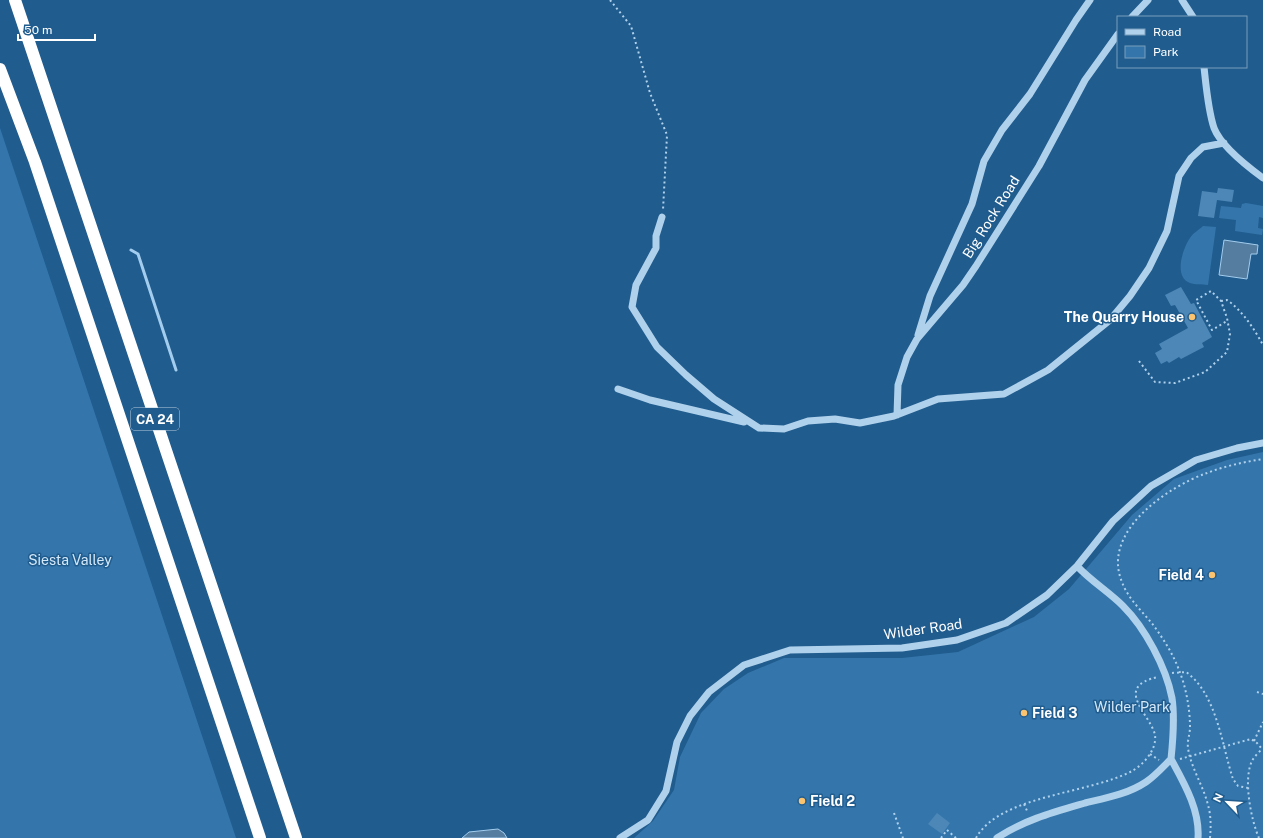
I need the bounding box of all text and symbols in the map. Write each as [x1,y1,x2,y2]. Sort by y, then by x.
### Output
scale bar [18,16,95,42]
legend [1117,16,1247,68]
text: 50 m [24,23,52,37]
text: Road [1153,25,1181,39]
text: Park [1153,45,1179,59]
street label: Big Rock Road [959,173,1023,261]
place label: The Quarry House [1064,309,1184,325]
marker: The Quarry House [1187,312,1197,322]
road number: CA 24 [131,408,179,430]
park label: Siesta Valley [28,552,112,568]
place label: Field 4 [1159,567,1204,583]
marker: Field 4 [1207,570,1217,580]
street label: Wilder Road [883,616,963,642]
park label: Wilder Park [1094,699,1170,715]
place label: Field 3 [1032,705,1078,721]
marker: Field 3 [1019,708,1029,718]
north arrow [1207,782,1247,822]
text: N [1211,791,1225,804]
place label: Field 2 [810,793,855,809]
marker: Field 2 [797,796,807,806]

